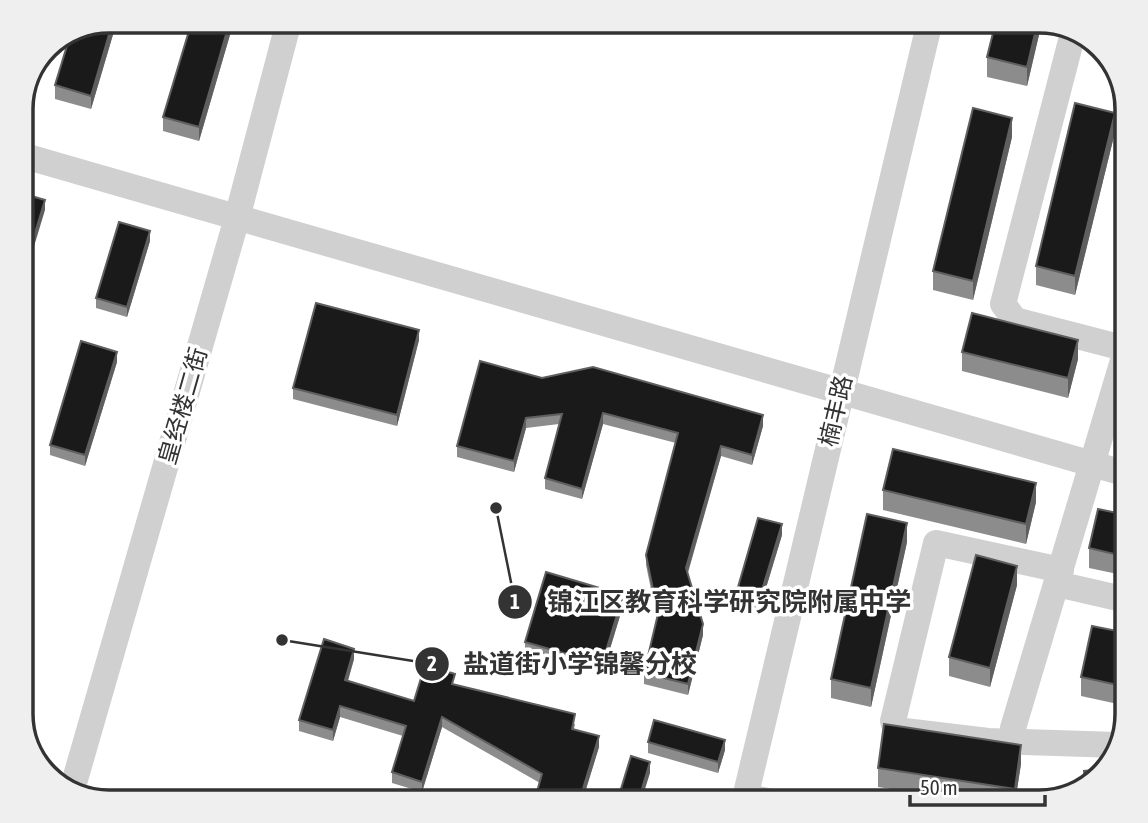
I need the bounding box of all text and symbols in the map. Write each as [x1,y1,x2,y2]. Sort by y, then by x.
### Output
street label: 皇经楼二街 [153,344,212,467]
street label: 楠丰路 [814,373,857,449]
callout: 锦江区教育科学研究院附属中学 [498,578,925,625]
text: 锦江区教育科学研究院附属中学 [547,587,911,617]
text: 1 [510,589,520,613]
callout: 盐道街小学锦馨分校 [414,640,711,687]
text: 盐道街小学锦馨分校 [463,649,697,679]
text: 2 [427,651,437,675]
scale bar [910,764,1045,808]
text: 50 m [920,775,958,799]

